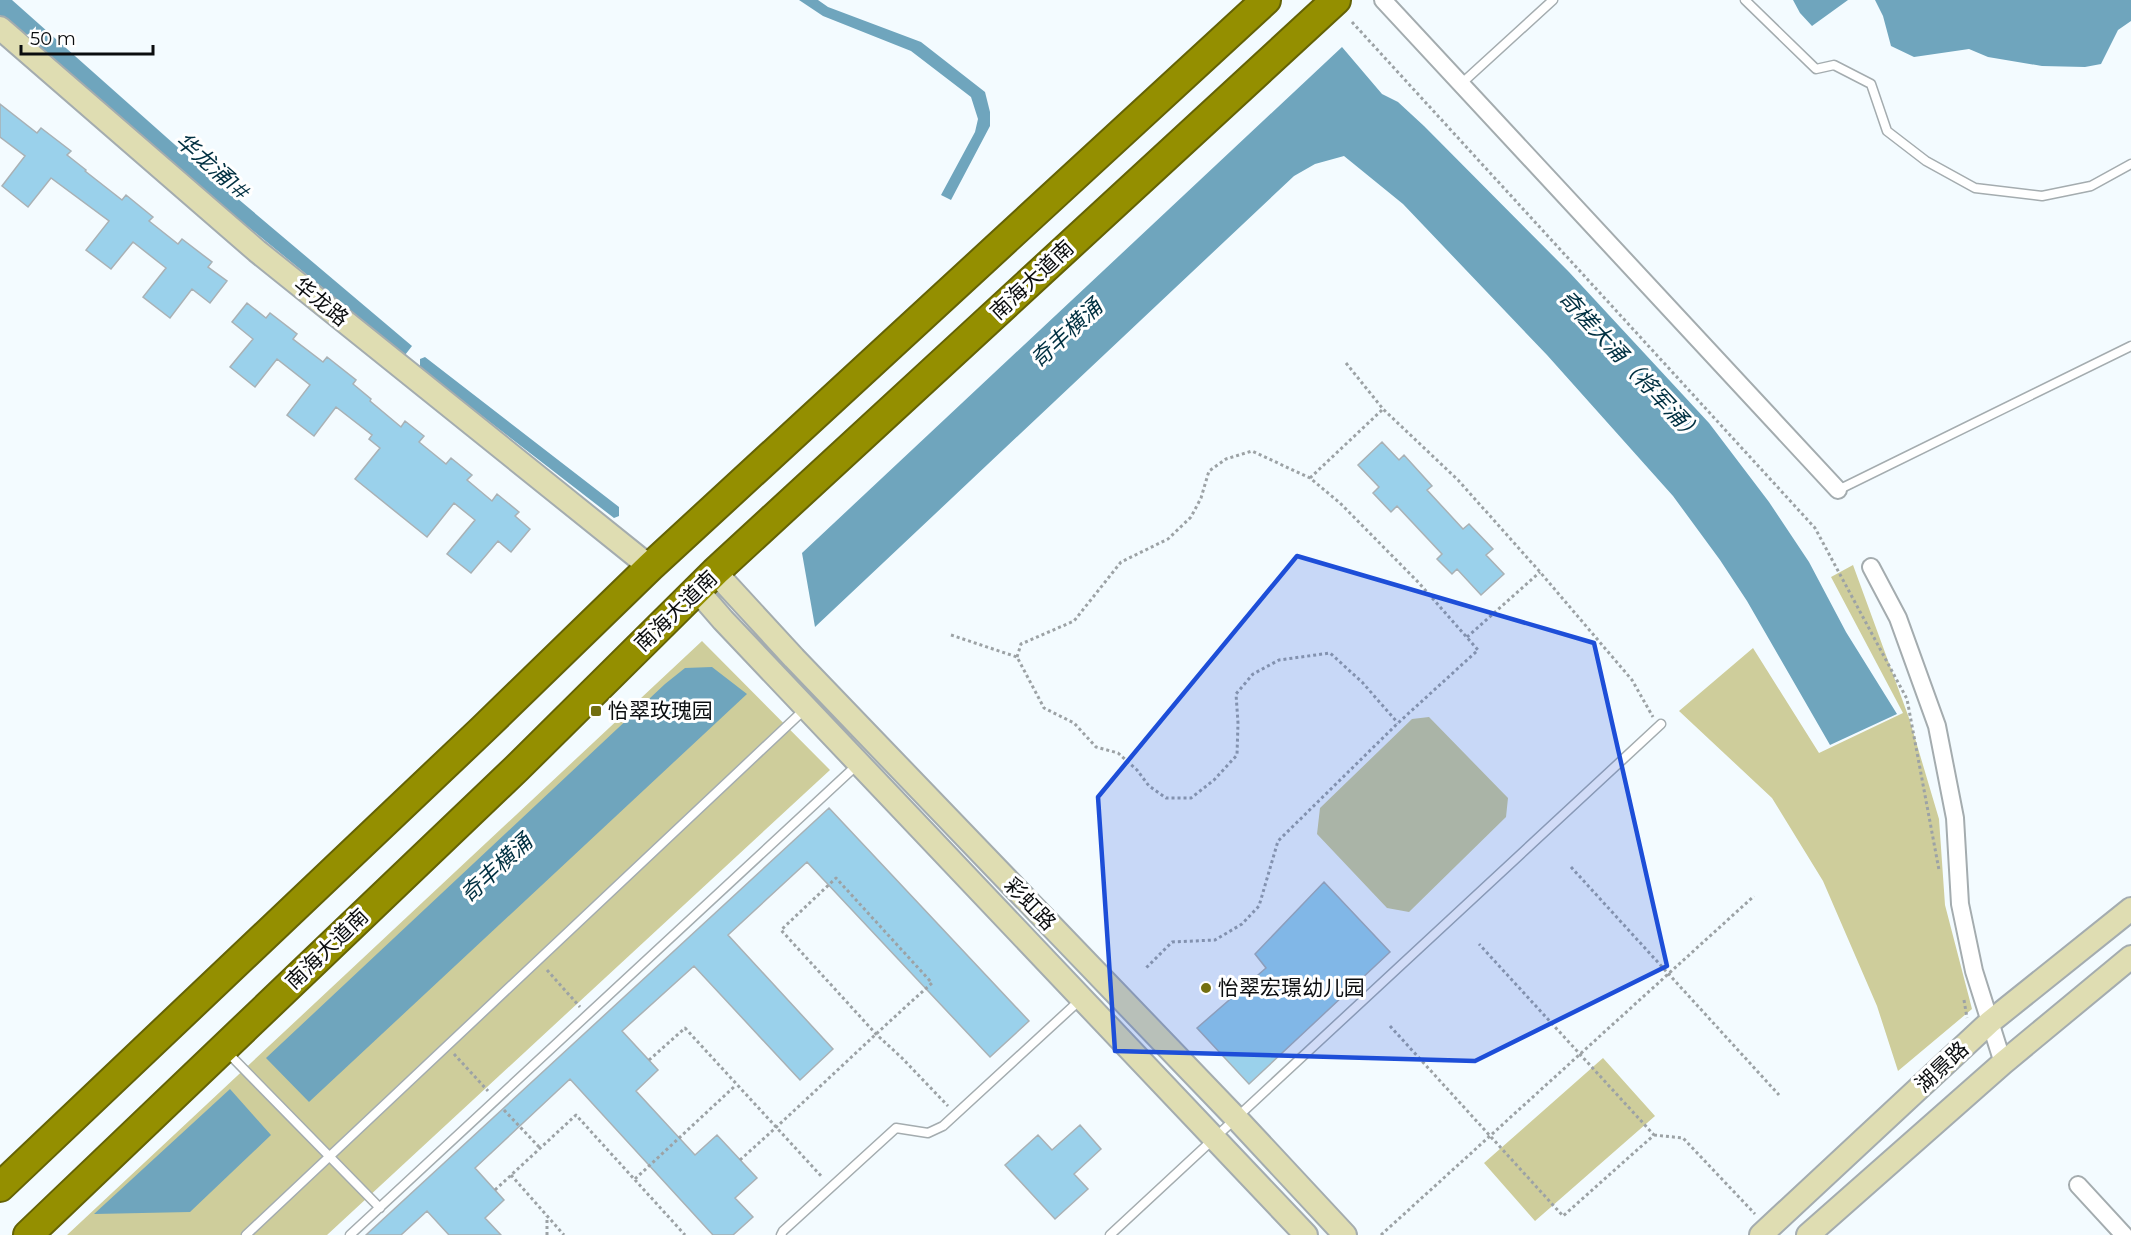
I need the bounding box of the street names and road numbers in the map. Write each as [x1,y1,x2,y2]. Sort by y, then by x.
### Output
street label: 南海大道南 [985,235,1079,325]
street label: 华龙路 [289,272,354,331]
street label: 南海大道南 [629,565,722,656]
street label: 彩虹路 [999,872,1061,935]
street label: 南海大道南 [280,903,373,994]
street label: 湖景路 [1910,1036,1973,1097]

